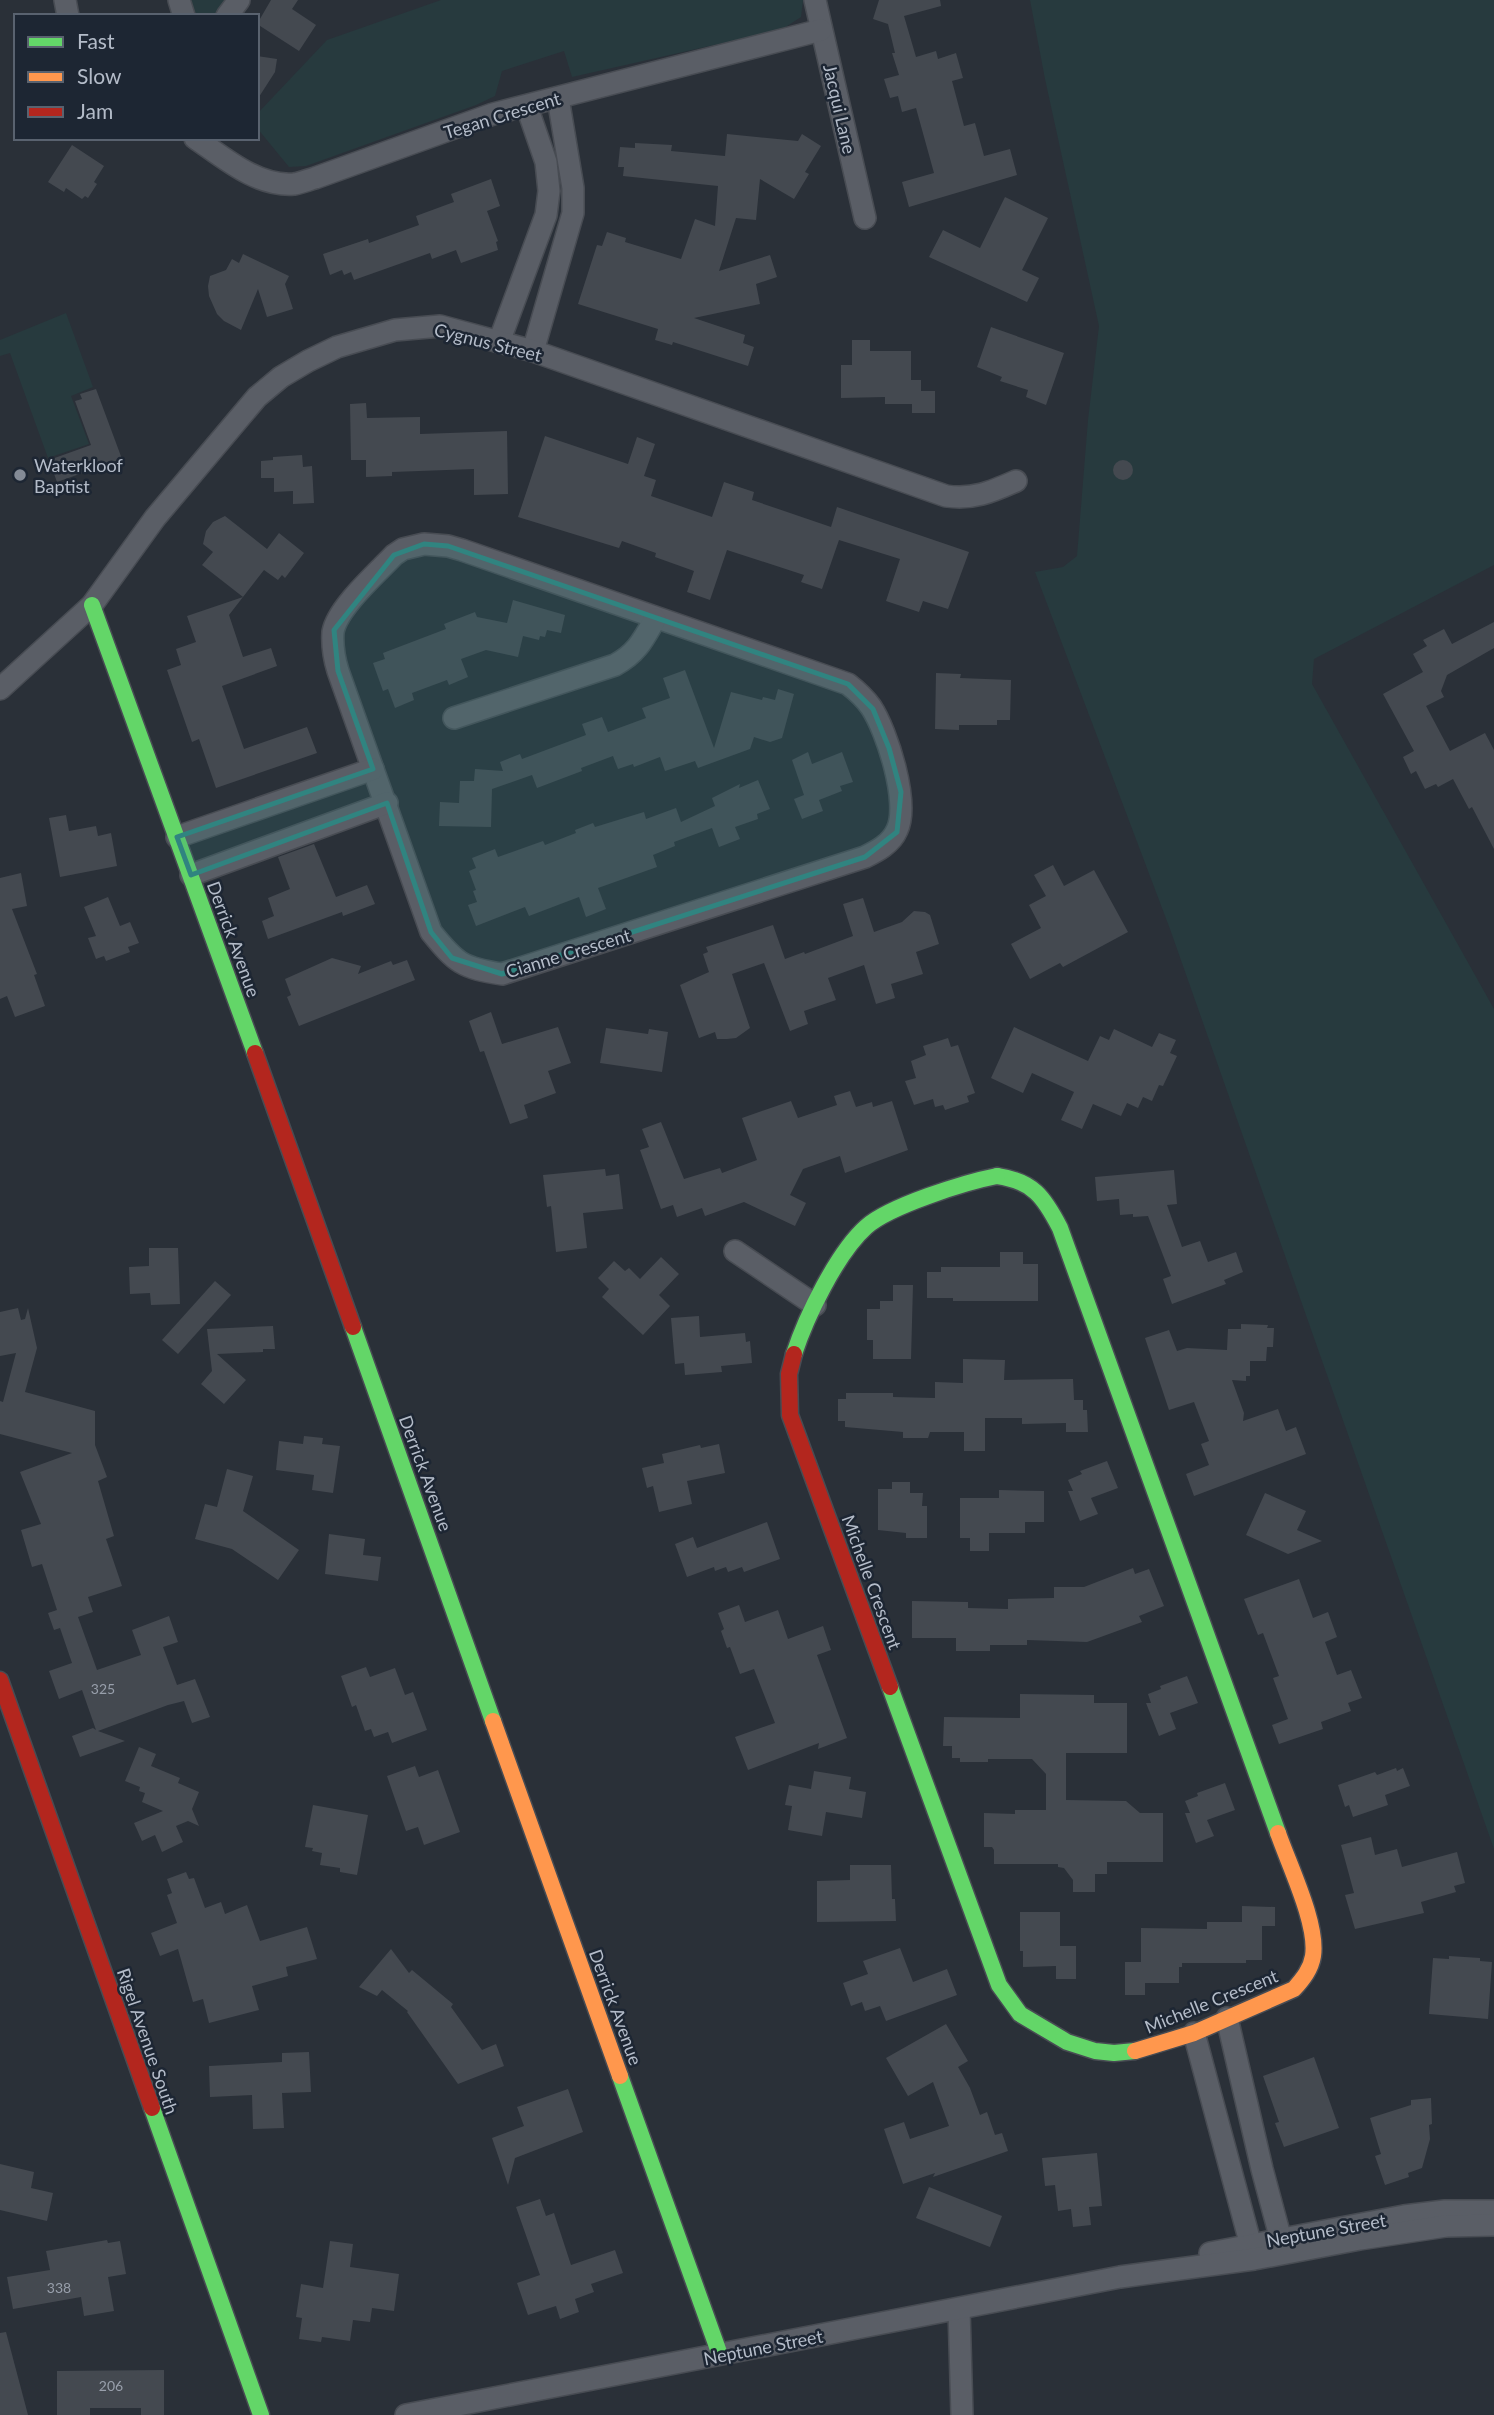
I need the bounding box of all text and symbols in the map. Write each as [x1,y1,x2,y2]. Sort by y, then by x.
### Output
legend [14,14,259,140]
text: Fast [77,28,115,53]
street label: Jacqui Lane [819,62,861,156]
text: Slow [77,63,122,88]
street label: Tegan Crescent [441,87,563,143]
text: Jam [77,98,113,123]
street label: Cygnus Street [432,318,545,366]
place label: Waterkloof Baptist [34,454,124,497]
marker: Waterkloof Baptist [12,467,28,483]
street label: Derrick Avenue [203,878,265,1000]
street label: Cianne Crescent [503,923,634,982]
street label: Derrick Avenue [395,1412,457,1534]
street label: Michelle Crescent [837,1512,907,1653]
house number: 325 [91,1680,115,1697]
street label: Derrick Avenue [585,1946,647,2068]
street label: Michelle Crescent [1141,1964,1281,2038]
street label: Rigel Avenue South [113,1965,183,2117]
street label: Neptune Street [1265,2209,1388,2251]
house number: 338 [47,2279,71,2296]
street label: Neptune Street [702,2325,825,2369]
house number: 206 [99,2377,123,2394]

